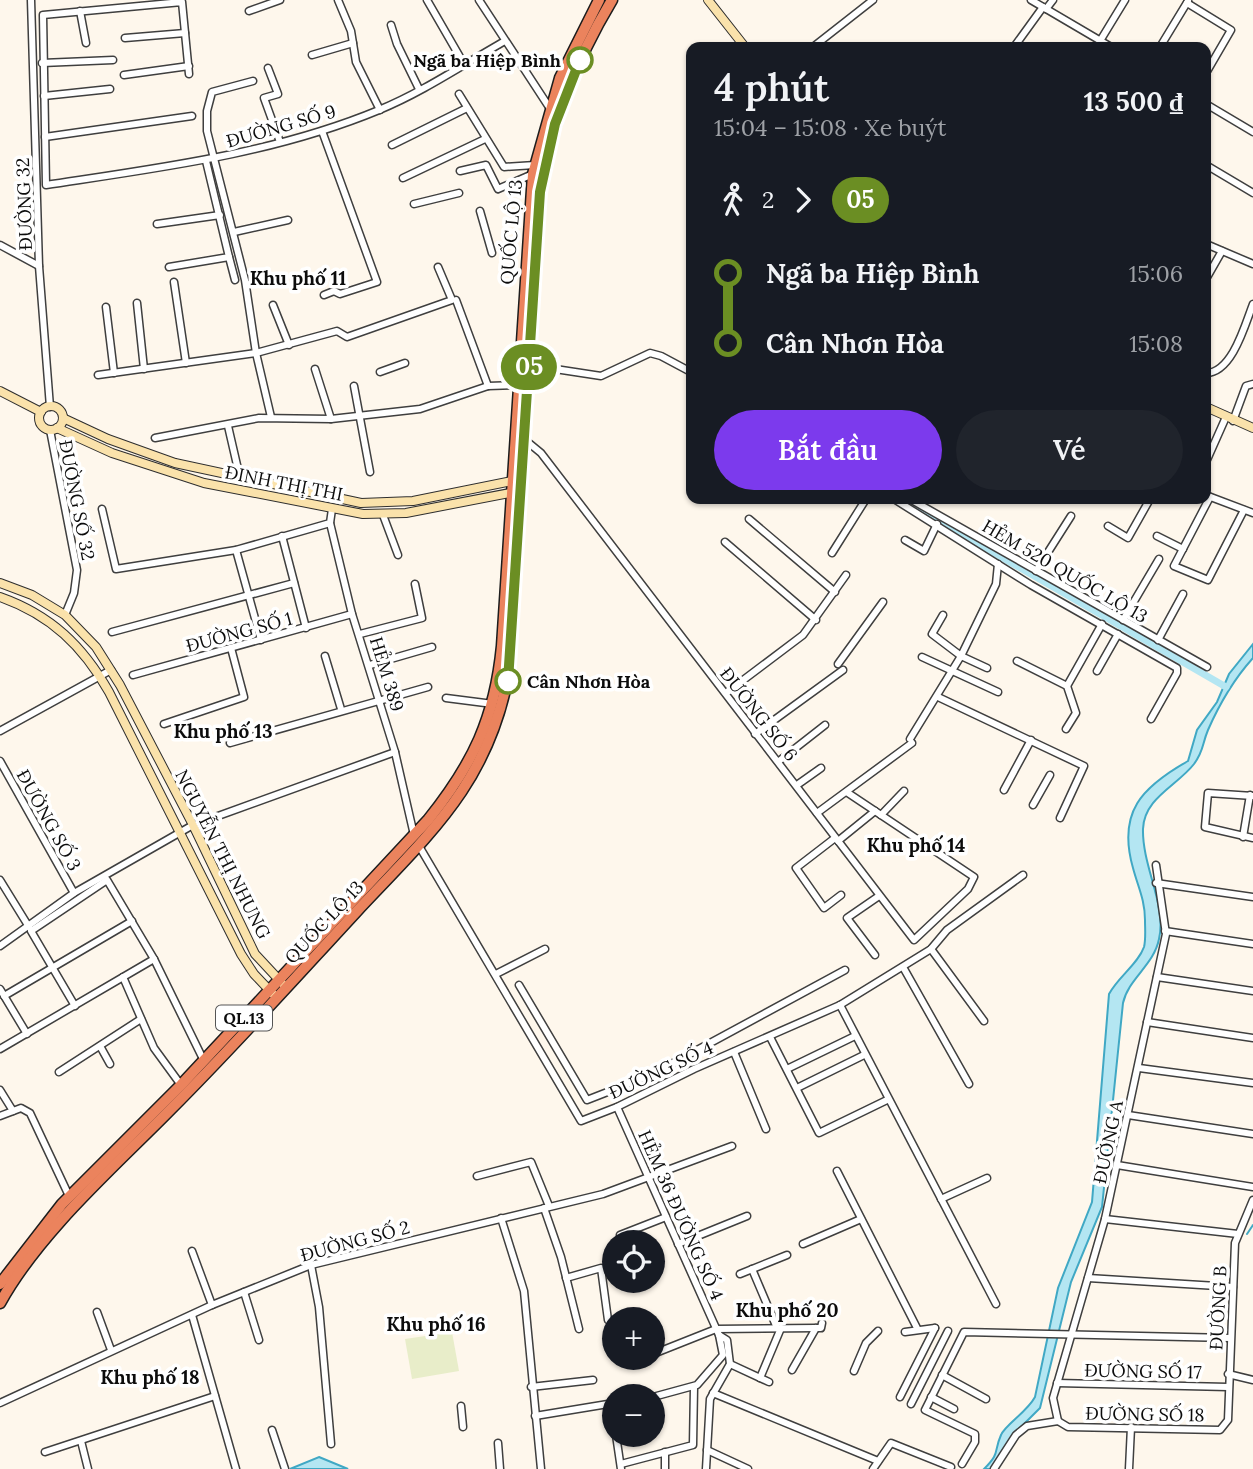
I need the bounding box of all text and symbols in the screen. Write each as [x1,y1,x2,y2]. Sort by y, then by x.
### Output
marker: Ngã ba Hiệp Bình [567,47,593,73]
place label: Ngã ba Hiệp Bình [413,49,561,72]
text: 4 phút [714,63,829,111]
text: 13 500 ₫ [1084,85,1183,118]
street label: ĐƯỜNG SỐ 9 [224,99,338,153]
text: 15:04 – 15:08 · Xe buýt [714,113,946,142]
street label: ĐƯỜNG 32 [11,157,37,251]
street label: QUỐC LỘ 13 [495,179,527,285]
icon: walk [714,181,752,219]
icon: forward [784,181,822,219]
text: 05 [846,184,875,215]
text: 2 [762,185,774,214]
text: Ngã ba Hiệp Bình [766,257,979,290]
text: 15:06 [1129,259,1183,288]
district label: Khu phố 11 [250,266,346,290]
text: Cân Nhơn Hòa [766,327,944,360]
text: 15:08 [1129,329,1183,358]
line badge: 05 [498,344,560,390]
text: 05 [515,351,543,382]
button: Bắt đầu [714,410,942,490]
button: Vé [956,410,1183,490]
street label: ĐƯỜNG SỐ 32 [54,438,100,562]
street label: ĐINH THỊ THI [223,460,345,506]
street label: HẺM 520 QUỐC LỘ 13 [978,514,1152,628]
street label: ĐƯỜNG SỐ 1 [183,607,295,657]
street label: HẺM 389 [365,634,409,714]
street label: ĐƯỜNG SỐ 6 [715,662,803,766]
marker: Cân Nhơn Hòa [495,668,521,694]
place label: Cân Nhơn Hòa [527,670,651,693]
district label: Khu phố 13 [173,719,273,743]
street label: ĐƯỜNG SỐ 3 [12,765,86,875]
street label: NGUYỄN THỊ NHUNG [170,766,276,943]
district label: Khu phố 14 [867,833,965,857]
street label: QUỐC LỘ 13 [280,876,368,968]
road number: QL.13 [216,1006,272,1030]
street label: ĐƯỜNG SỐ 4 [605,1036,717,1104]
street label: ĐƯỜNG A [1088,1098,1128,1186]
street label: HẺM 36 ĐƯỜNG SỐ 4 [633,1126,729,1304]
street label: ĐƯỜNG SỐ 2 [298,1215,412,1267]
map controls [602,1230,665,1447]
button: locate [602,1230,665,1293]
street label: ĐƯỜNG B [1204,1265,1232,1351]
district label: Khu phố 20 [735,1298,839,1322]
button: + [602,1307,665,1370]
district label: Khu phố 16 [386,1312,486,1336]
street label: ĐƯỜNG SỐ 17 [1084,1358,1202,1384]
district label: Khu phố 18 [100,1365,200,1389]
button: − [602,1384,665,1447]
street label: ĐƯỜNG SỐ 18 [1085,1401,1205,1427]

